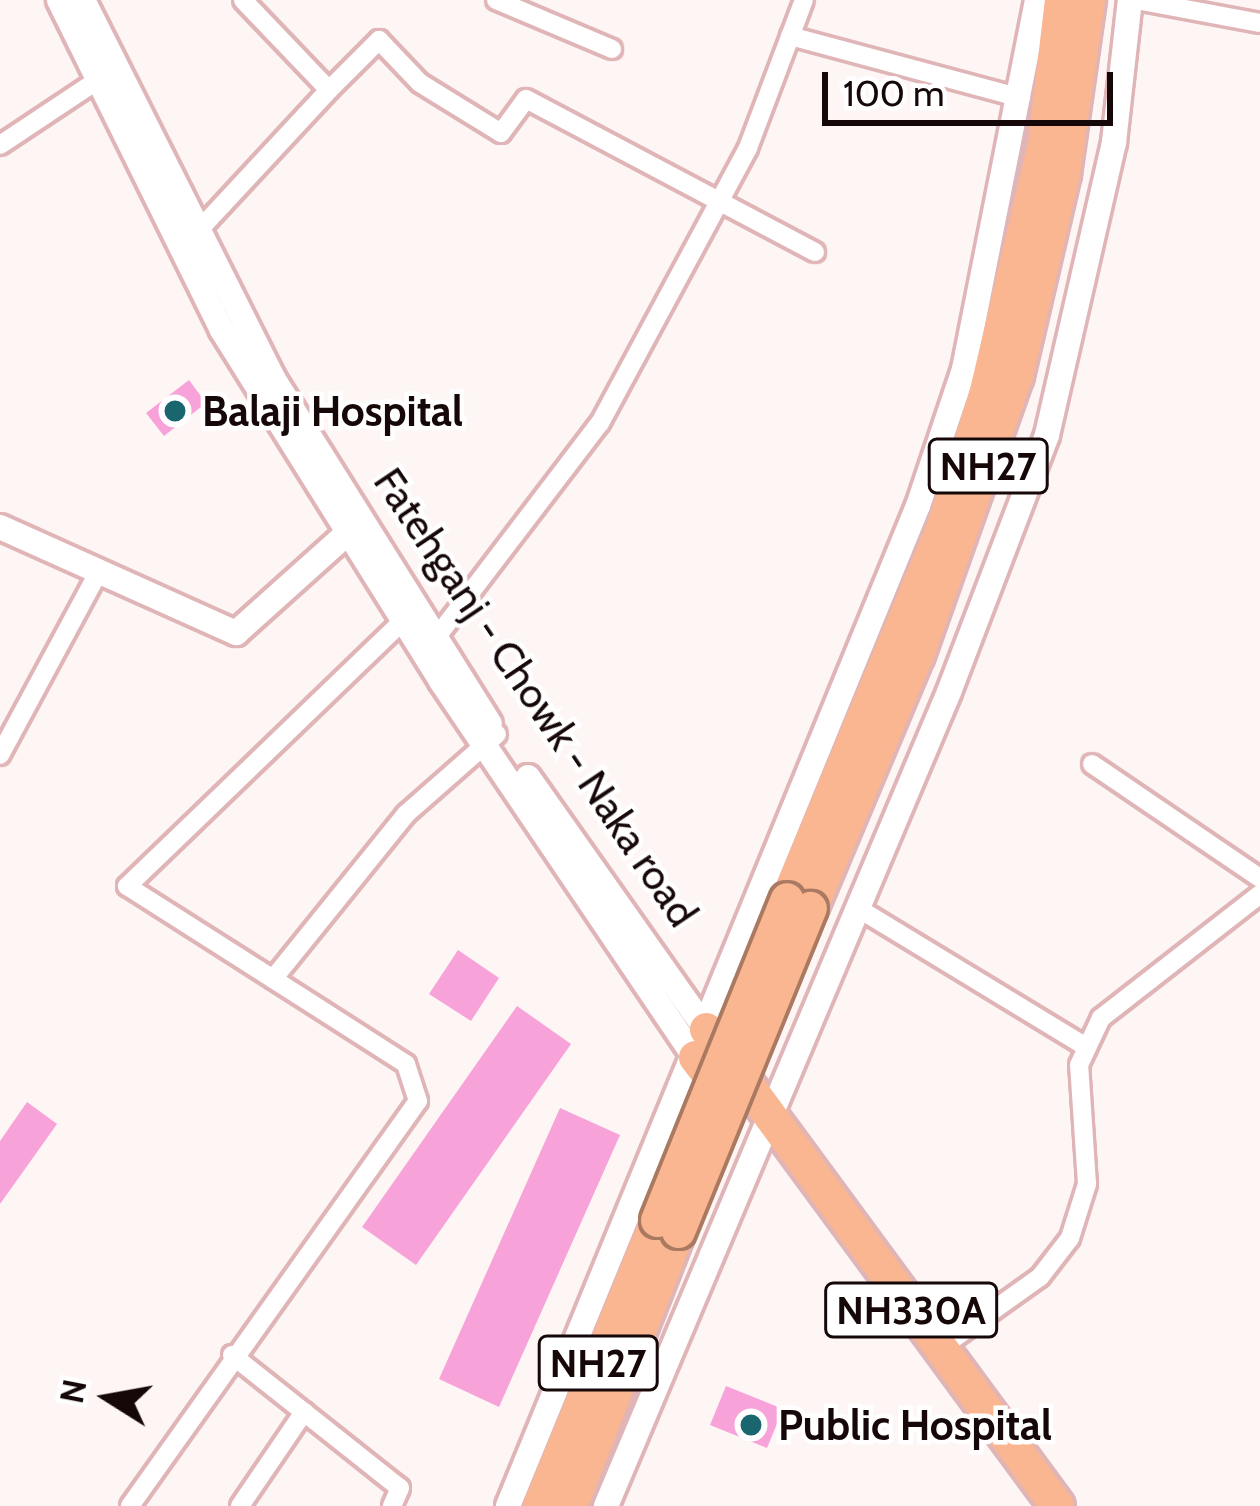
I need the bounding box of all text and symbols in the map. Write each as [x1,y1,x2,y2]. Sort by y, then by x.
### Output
scale bar [828,48,1119,122]
text: 100 m [843,71,945,115]
place label: Balaji Hospital [202,386,463,436]
marker: Balaji Hospital [159,395,191,427]
road number: NH27 [925,433,1051,499]
street label: Fatehganj - Chowk - Naka road [364,458,708,936]
road number: NH330A [824,1277,998,1343]
road number: NH27 [535,1330,661,1396]
north arrow [48,1338,168,1458]
text: N [51,1376,95,1406]
place label: Public Hospital [778,1400,1052,1450]
marker: Public Hospital [735,1409,767,1441]

